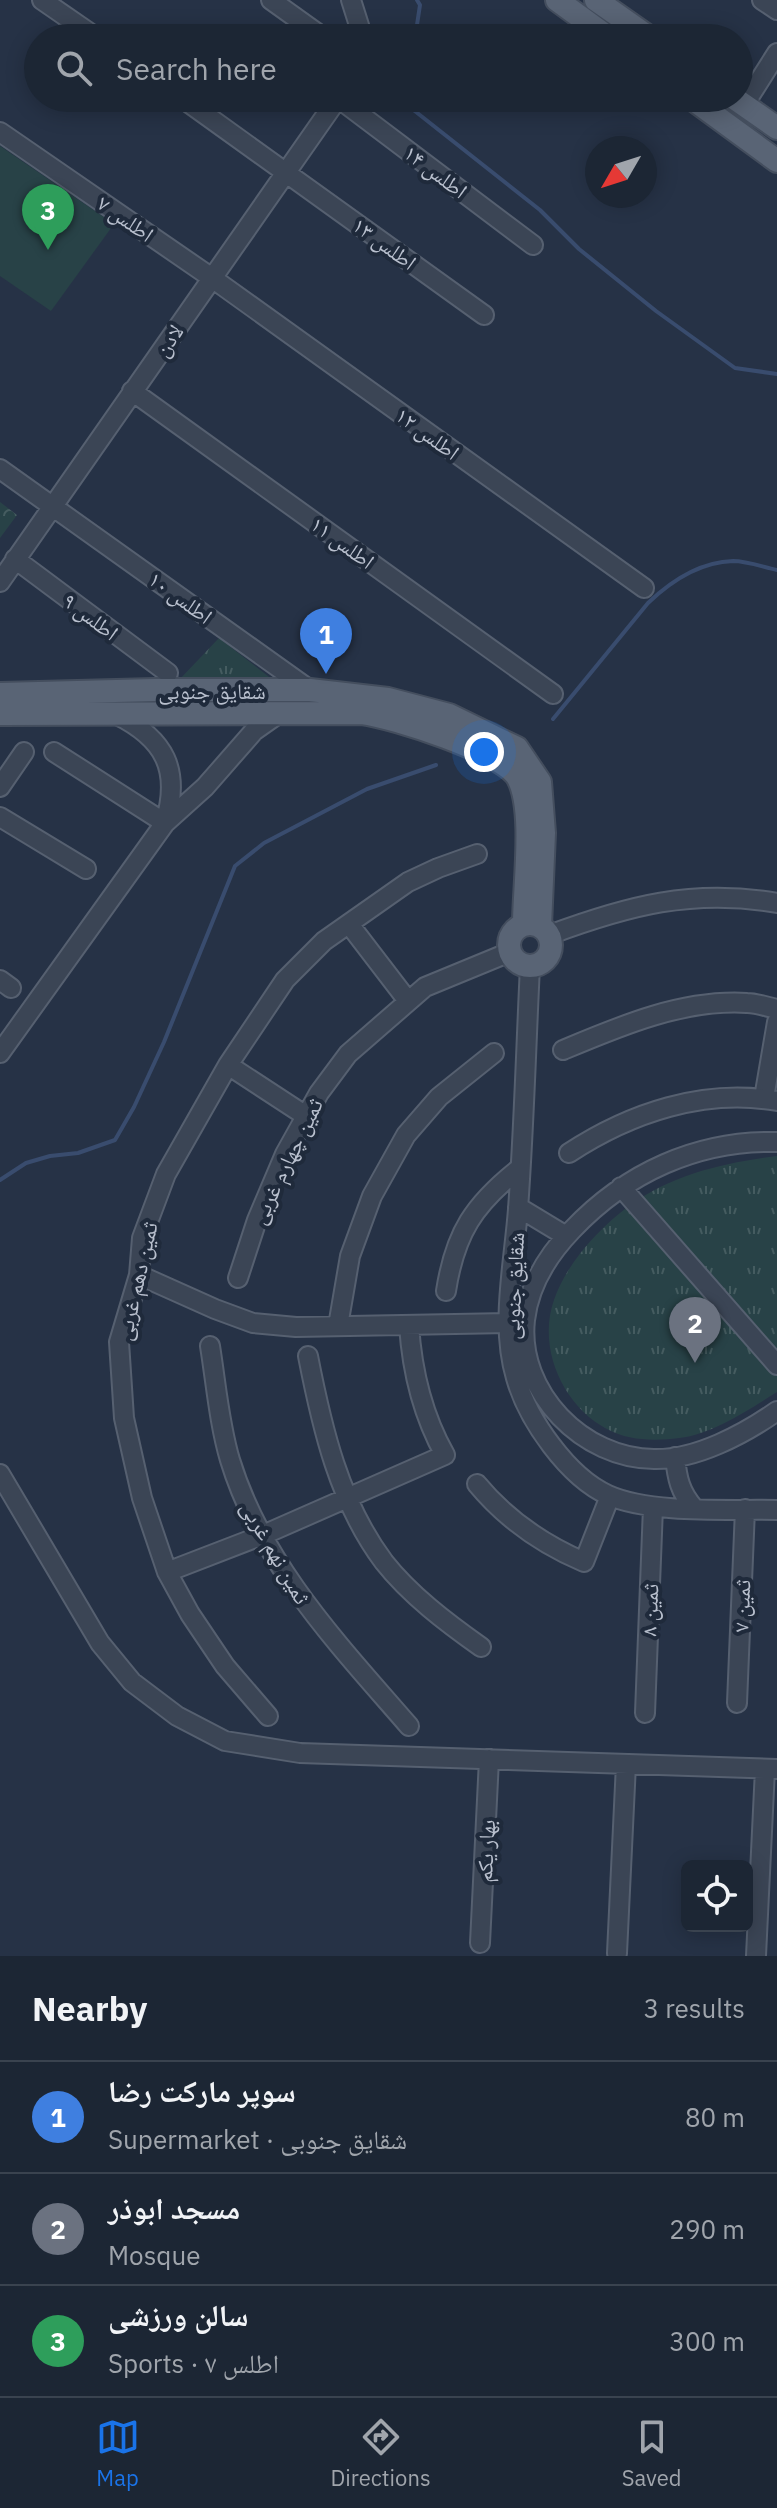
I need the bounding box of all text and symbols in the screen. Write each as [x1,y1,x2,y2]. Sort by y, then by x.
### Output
search box [24,24,753,112]
icon: search [52,46,96,90]
text: Search here [116,49,277,88]
north arrow [585,136,657,208]
street label: اطلس ۱۴ [398,138,474,204]
pin: 3 [22,184,74,250]
street label: اطلس ۷ [92,188,160,248]
street label: اطلس ۱۳ [347,210,423,276]
street label: لادن [147,318,189,362]
street label: اطلس ۱۲ [390,400,466,466]
street label: اطلس ۱۱ [305,509,381,575]
street label: اطلس ۱۰ [143,564,219,630]
street label: اطلس ۹ [57,586,125,646]
pin: 1 [300,608,352,674]
street label: شقایق جنوبی [158,676,266,705]
your location [464,732,504,772]
street label: ثمین چهارم غربی [243,1093,330,1229]
street label: ثمین دهم غربی [108,1219,165,1343]
street label: شقایق جنوبی [496,1232,530,1340]
pin: 2 [669,1297,721,1363]
street label: ثمین نهم غربی [234,1495,317,1610]
street label: ثمین ۷ [726,1579,756,1633]
street label: ثمین ۸ [634,1583,664,1637]
street label: بهار یکم [469,1819,502,1883]
map controls [681,1860,753,1932]
button: locate [681,1860,753,1932]
text: Nearby [32,1986,147,2030]
text: 3 results [643,1991,745,2025]
text: سوپر مارکت رضا [108,2071,296,2110]
text: 1 [50,2100,66,2134]
text: 80 m [685,2100,745,2134]
text: Supermarket · شقایق جنوبی [108,2122,407,2156]
text: مسجد ابوذر [108,2188,240,2227]
text: 2 [50,2212,66,2246]
text: 290 m [669,2212,745,2246]
text: Mosque [108,2238,200,2272]
text: سالن ورزشی [108,2295,248,2334]
text: 3 [50,2324,66,2358]
text: 300 m [669,2324,745,2358]
text: Sports · اطلس ۷ [108,2346,279,2380]
tab: Map [96,2415,140,2492]
tab: Directions [331,2415,431,2492]
tab: Saved [622,2415,681,2492]

